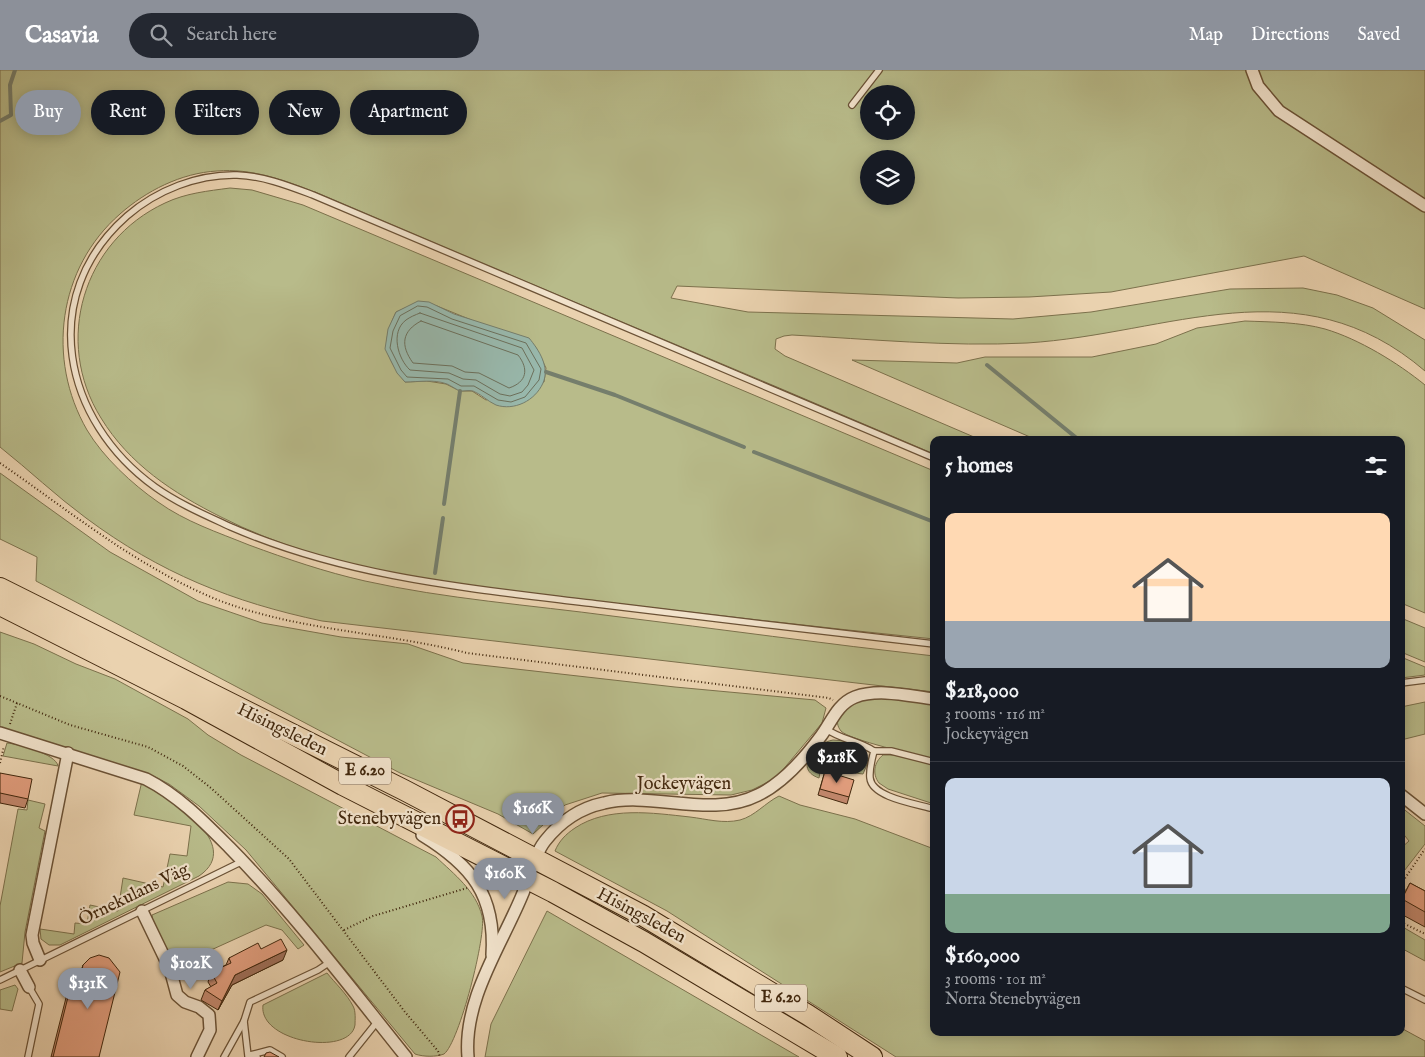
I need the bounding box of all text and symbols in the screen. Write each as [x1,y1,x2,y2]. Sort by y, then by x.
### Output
search box [129,13,479,58]
text: Casavia [25,20,99,51]
icon: search [147,21,175,49]
text: Search here [187,23,277,47]
text: Map [1189,24,1223,47]
text: Directions [1251,24,1329,47]
text: Saved [1357,24,1400,47]
map controls [860,85,915,205]
button: locate [860,85,915,140]
chip: Buy [15,90,81,135]
chip: Rent [91,90,165,135]
chip: Filters [175,90,259,135]
chip: New [269,90,340,135]
chip: Apartment [350,90,467,135]
button: layers [860,150,915,205]
icon: filters [1362,452,1390,480]
text: 5 homes [945,453,1013,480]
icon: home [1123,545,1213,635]
text: $218,000 [945,678,1019,705]
street label: Hisingsleden [233,698,331,762]
text: 3 rooms · 116 m² [945,705,1045,725]
text: Jockeyvägen [945,725,1029,745]
pin: $218K [802,742,872,784]
text: $218K [817,748,857,768]
road number: E 6.20 [339,758,391,784]
street label: Jockeyvägen [635,773,732,796]
pin: $166K [498,792,568,835]
text: $166K [513,799,553,819]
bus stop icon: Stenebyvägen [445,804,475,834]
place label: Stenebyvägen [338,808,441,831]
icon: home [1123,811,1213,901]
street label: Örnekulans Väg [74,857,193,932]
pin: $160K [470,858,540,900]
text: $160K [485,864,526,884]
street label: Hisingsleden [592,883,690,949]
text: $160,000 [945,943,1020,970]
pin: $102K [156,948,226,990]
text: $102K [170,954,212,974]
pin: $131K [53,968,123,1010]
text: 3 rooms · 101 m² [945,970,1046,990]
text: $131K [69,974,107,994]
road number: E 6.20 [755,984,807,1011]
text: Norra Stenebyvägen [945,990,1081,1010]

